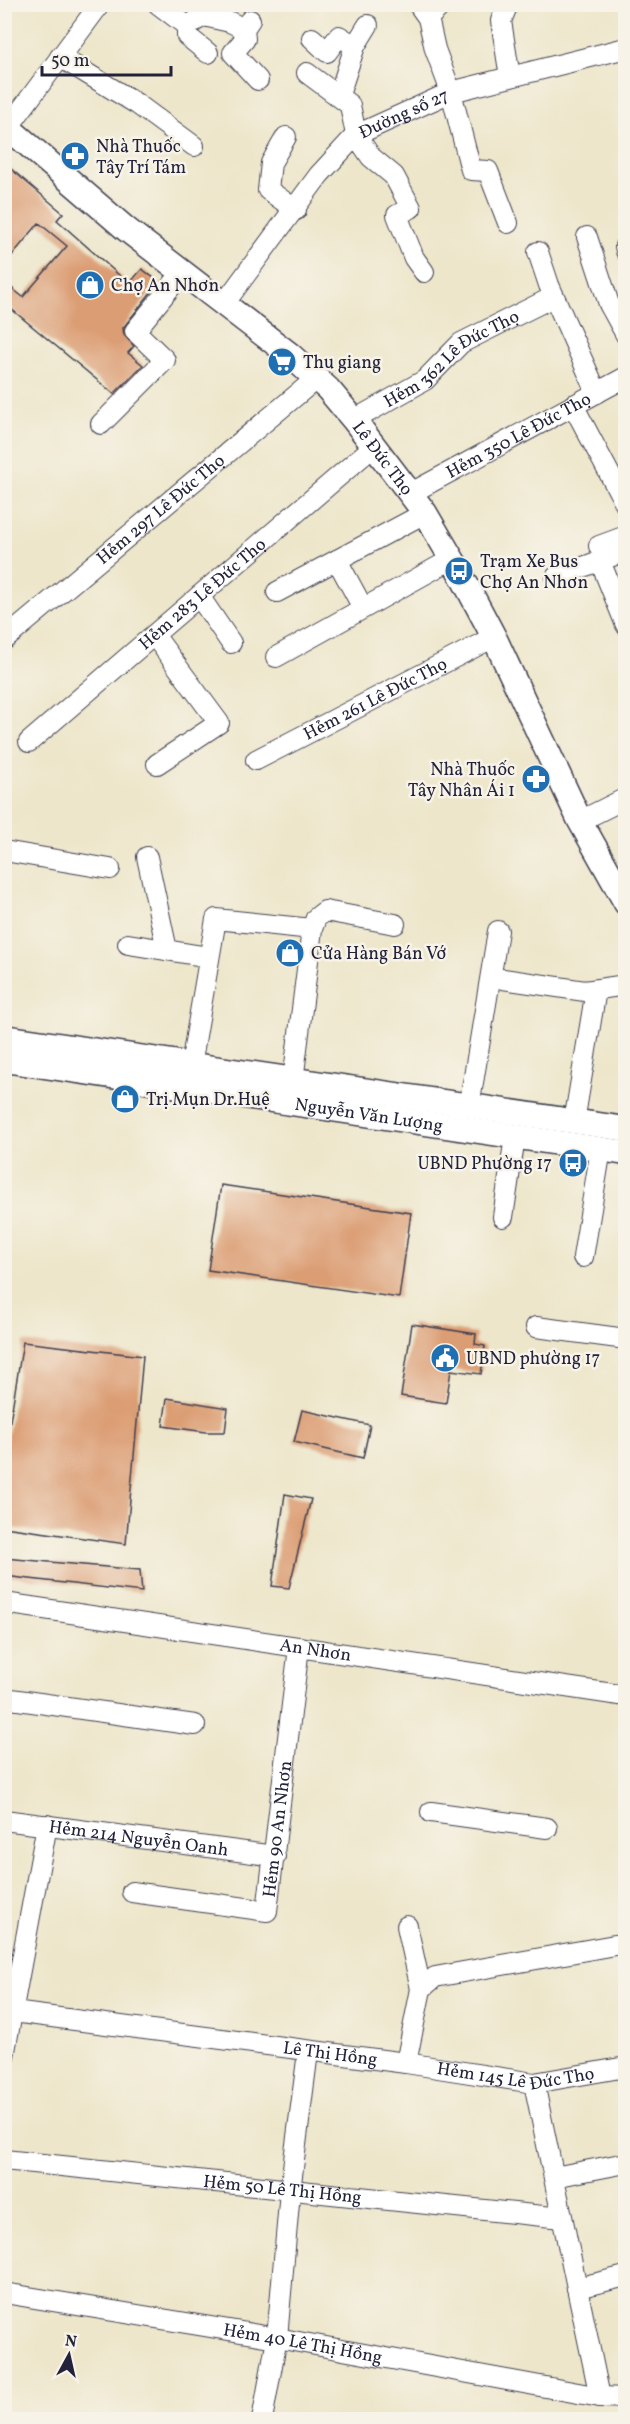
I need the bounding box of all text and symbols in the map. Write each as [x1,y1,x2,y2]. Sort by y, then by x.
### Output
scale bar [42,39,171,77]
text: 50 m [51,49,90,74]
street label: Đường số 27 [355,84,453,146]
place label: Nhà Thuốc Tây Trí Tám [96,135,186,181]
pharmacy icon: Nhà Thuốc Tây Trí Tám [59,140,91,172]
shop icon: Chợ An Nhơn [74,269,106,301]
place label: Chợ An Nhơn [111,274,219,299]
street label: Hẻm 362 Lê Đức Thọ [380,305,524,415]
supermarket icon: Thu giang [266,346,298,378]
place label: Thu giang [303,351,381,376]
street label: Hẻm 350 Lê Đức Thọ [442,387,596,486]
street label: Lê Đức Thọ [345,417,418,501]
street label: Hẻm 297 Lê Đức Thọ [92,449,231,571]
street label: Hẻm 283 Lê Đức Thọ [134,533,272,657]
place label: Trạm Xe Bus Chợ An Nhơn [480,550,588,596]
bus stop icon: Trạm Xe Bus Chợ An Nhơn [443,555,475,587]
street label: Hẻm 261 Lê Đức Thọ [300,652,452,747]
place label: Nhà Thuốc Tây Nhân Ái 1 [408,758,515,804]
pharmacy icon: Nhà Thuốc Tây Nhân Ái 1 [520,763,552,795]
shop icon: Cửa Hàng Bán Vớ [274,937,306,969]
place label: Cửa Hàng Bán Vớ [311,942,447,967]
shop icon: Trị Mụn Dr.Huệ [109,1083,141,1115]
place label: Trị Mụn Dr.Huệ [146,1088,270,1113]
street label: Nguyễn Văn Lượng [293,1093,445,1139]
bus stop icon: UBND Phường 17 [557,1147,589,1179]
place label: UBND Phường 17 [417,1152,552,1177]
public building icon: UBND phường 17 [429,1342,461,1374]
place label: UBND phường 17 [466,1347,600,1372]
street label: An Nhơn [278,1633,353,1669]
street label: Hẻm 90 An Nhơn [258,1759,299,1899]
street label: Hẻm 214 Nguyễn Oanh [47,1815,230,1864]
street label: Lê Thị Hồng [282,2036,379,2073]
street label: Hẻm 145 Lê Đức Thọ [435,2057,596,2098]
street label: Hẻm 50 Lê Thị Hồng [202,2170,363,2211]
street label: Hẻm 40 Lê Thị Hồng [221,2318,384,2371]
north arrow [39,2325,99,2385]
text: N [64,2330,78,2354]

